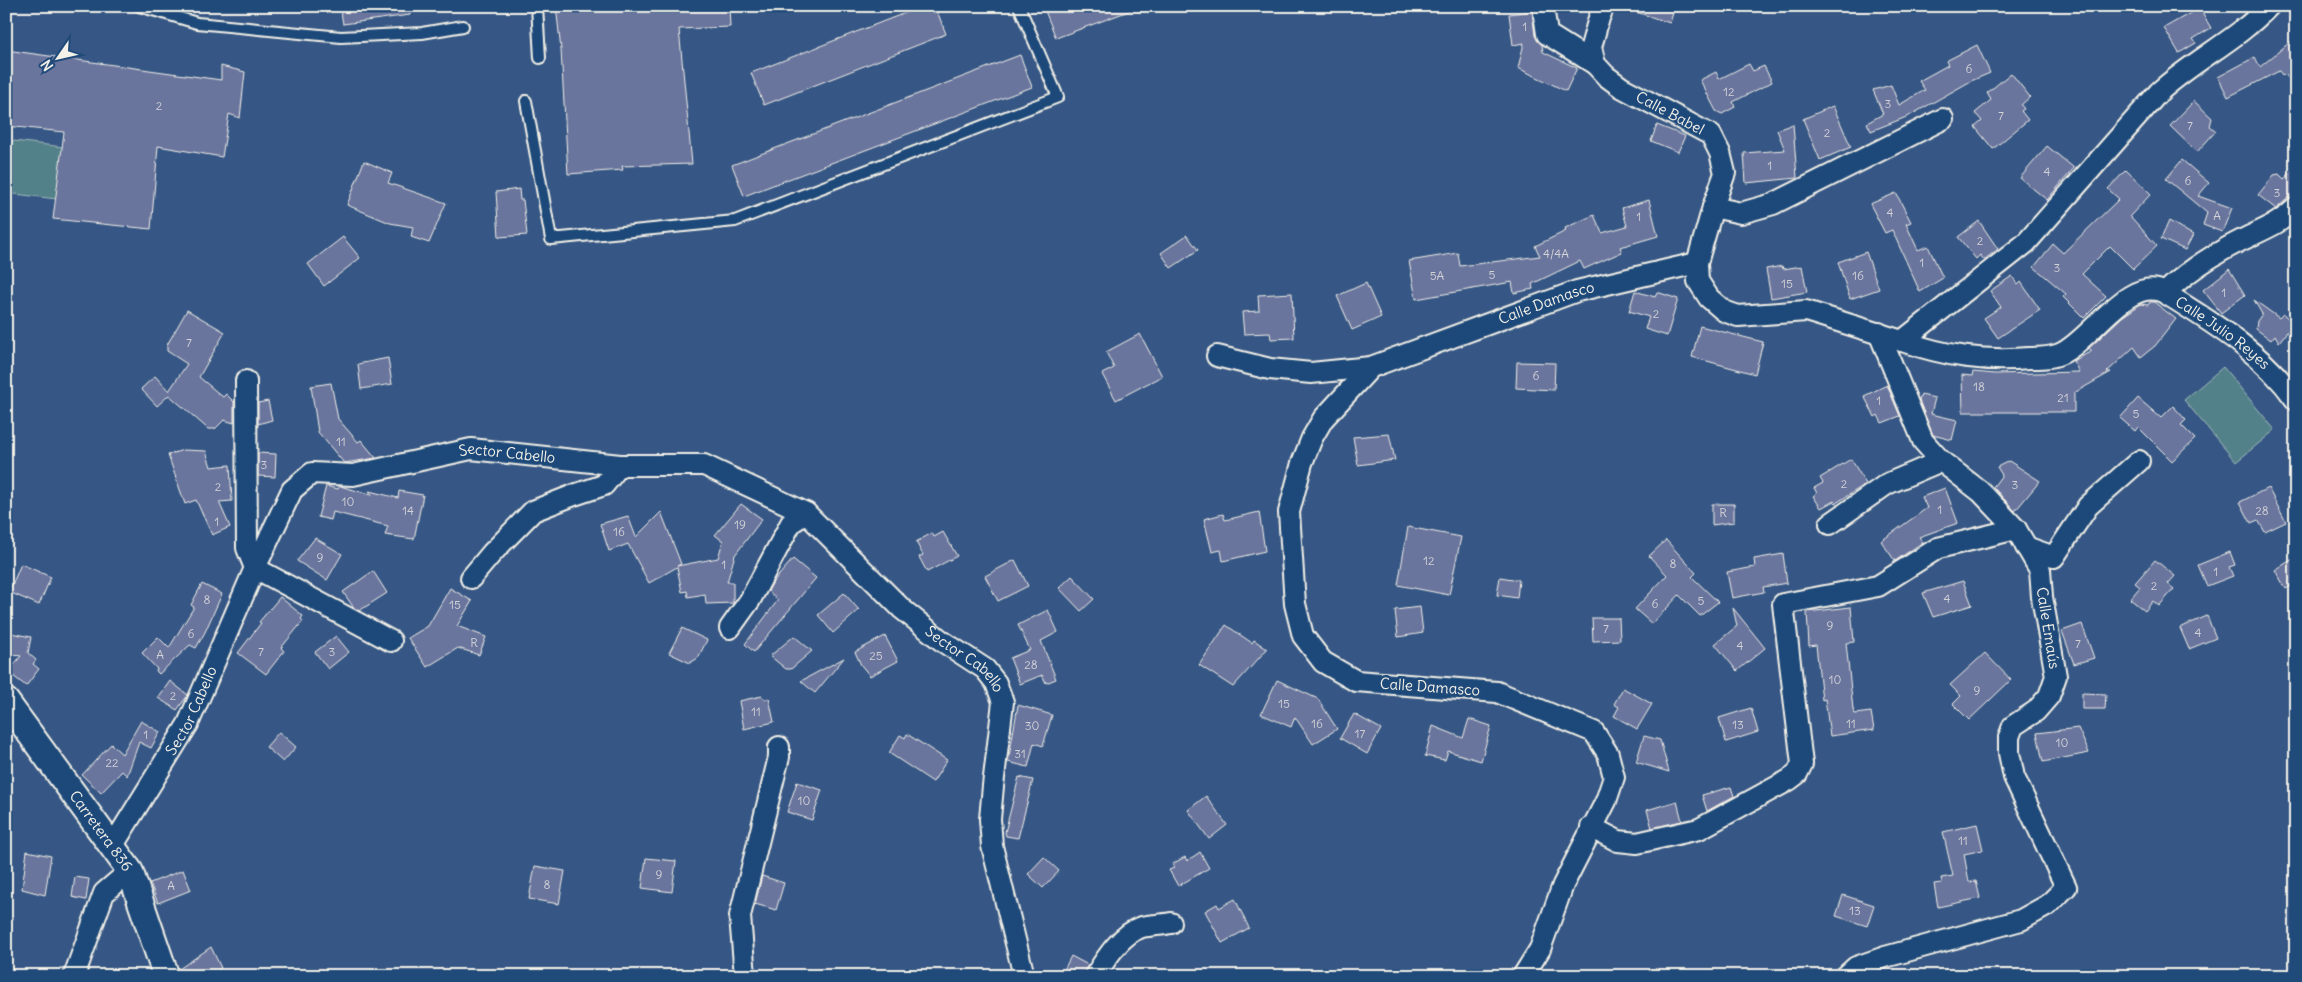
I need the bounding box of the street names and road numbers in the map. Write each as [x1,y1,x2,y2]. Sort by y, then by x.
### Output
street label: Calle Babel [1633,87,1708,139]
street label: Calle Damasco [1496,277,1596,328]
street label: Calle Julio Reyes [2172,292,2274,373]
street label: Sector Cabello [457,438,556,467]
street label: Calle Emaús [2033,586,2064,670]
street label: Sector Cabello [922,621,1009,695]
street label: Sector Cabello [161,663,221,759]
street label: Calle Damasco [1379,674,1481,699]
street label: Carretera 836 [66,787,137,875]

